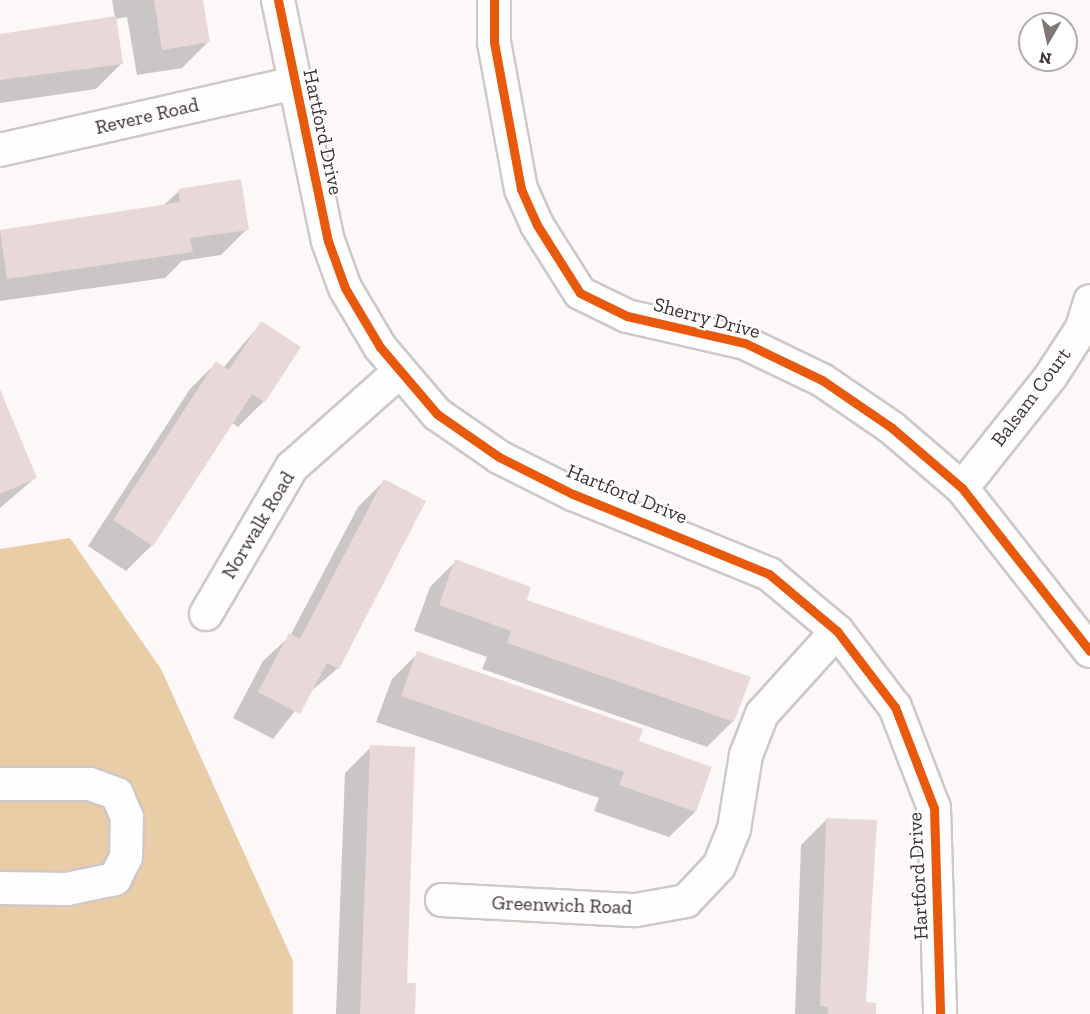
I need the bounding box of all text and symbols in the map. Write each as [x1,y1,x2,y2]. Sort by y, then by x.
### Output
north arrow [1018,12,1078,72]
text: N [1038,48,1053,69]
street label: Hartford Drive [298,67,348,197]
street label: Revere Road [93,92,201,140]
street label: Sherry Drive [651,292,763,344]
street label: Balsam Court [986,343,1076,451]
street label: Hartford Drive [563,459,691,529]
street label: Norwalk Road [216,467,300,583]
street label: Hartford Drive [903,812,933,940]
street label: Greenwich Road [491,891,633,919]

